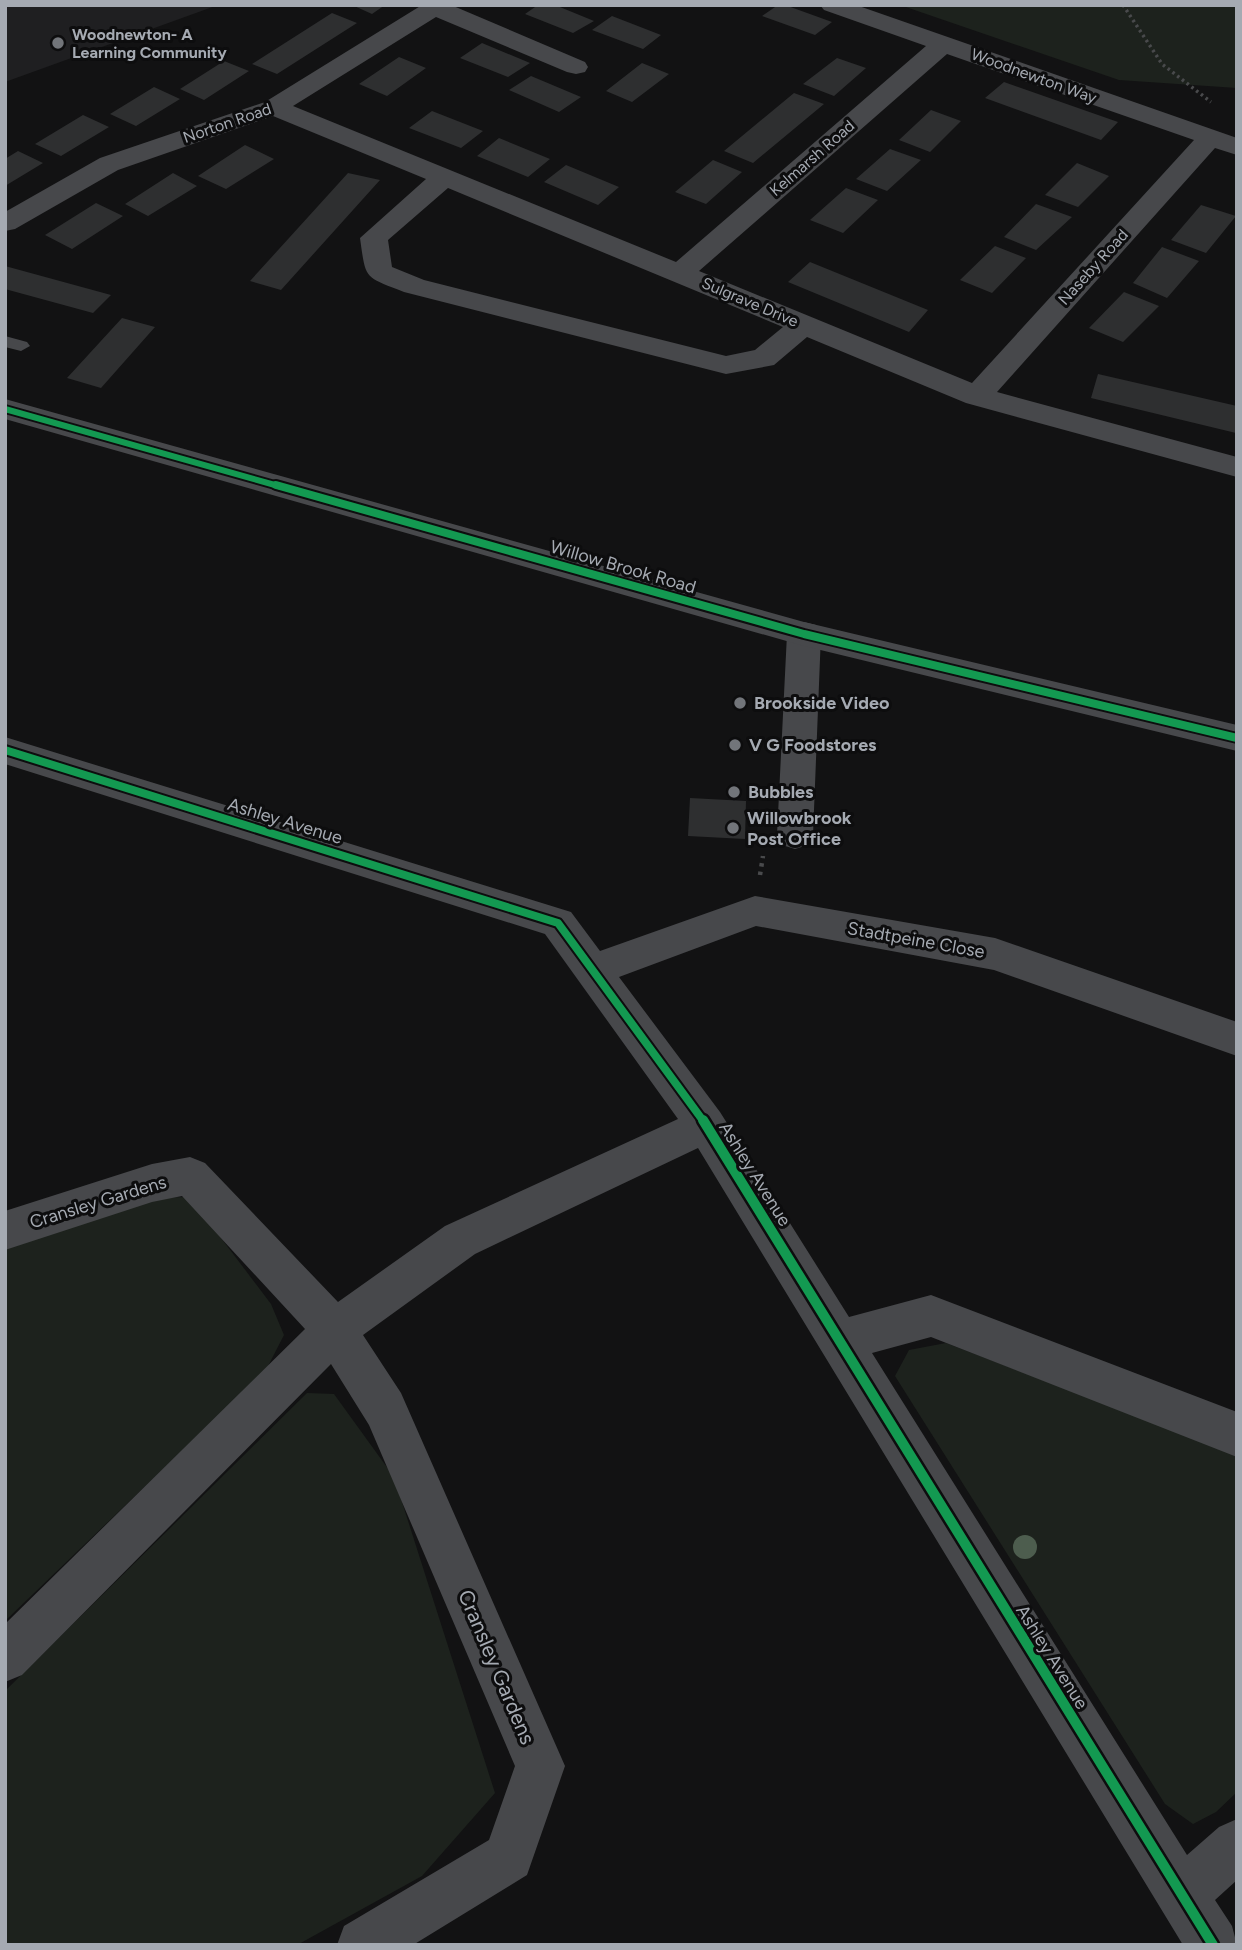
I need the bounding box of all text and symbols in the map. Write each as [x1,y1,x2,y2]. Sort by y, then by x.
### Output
place label: Woodnewton- A Learning Community [72,25,227,62]
marker: Woodnewton- A Learning Community [50,35,66,51]
street label: Woodnewton Way [969,45,1100,108]
street label: Norton Road [180,99,274,147]
street label: Kelmarsh Road [766,116,858,200]
street label: Naseby Road [1054,225,1132,309]
street label: Sulgrave Drive [699,273,801,331]
street label: Willow Brook Road [548,536,698,598]
place label: Brookside Video [754,692,889,714]
marker: Brookside Video [732,695,748,711]
place label: V G Foodstores [749,734,877,756]
marker: V G Foodstores [727,737,743,753]
place label: Bubbles [748,781,814,803]
marker: Bubbles [726,784,742,800]
street label: Ashley Avenue [225,793,345,849]
place label: Willowbrook Post Office [747,807,852,850]
marker: Willowbrook Post Office [725,820,741,836]
street label: Stadtpeine Close [846,917,986,963]
street label: Ashley Avenue [714,1118,796,1230]
street label: Cransley Gardens [27,1171,169,1233]
street label: Cransley Gardens [453,1586,541,1748]
street label: Ashley Avenue [1011,1601,1093,1713]

